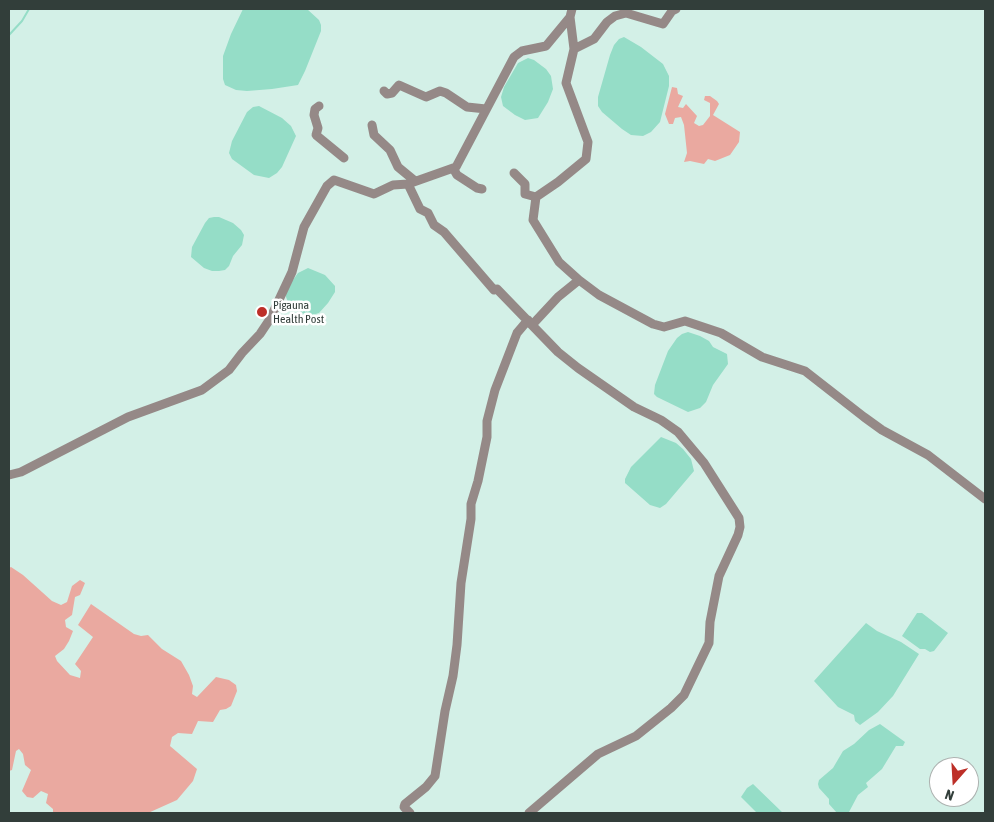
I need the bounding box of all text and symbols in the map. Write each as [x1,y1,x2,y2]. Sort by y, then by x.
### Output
place label: Pigauna Health Post [273,298,324,326]
marker: Pigauna Health Post [255,305,269,319]
north arrow [929,757,979,807]
text: N [943,786,956,804]

